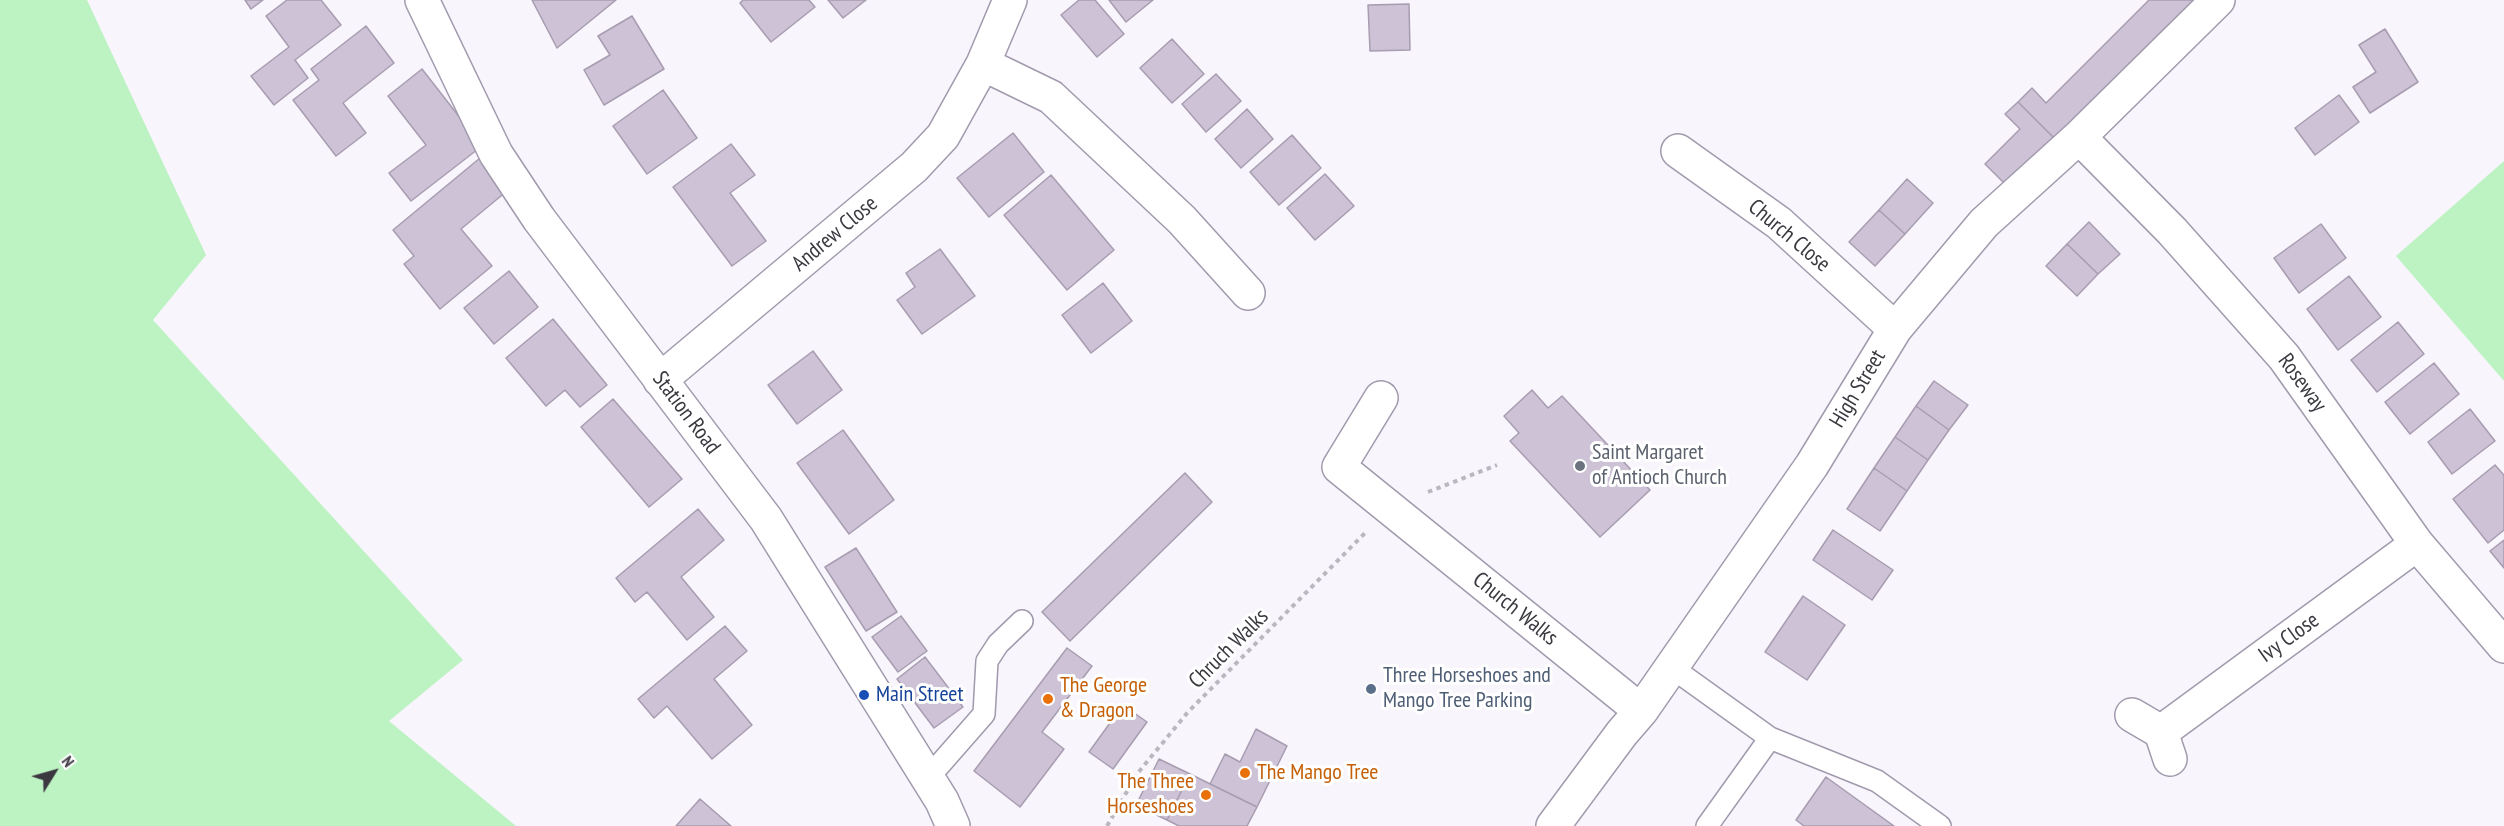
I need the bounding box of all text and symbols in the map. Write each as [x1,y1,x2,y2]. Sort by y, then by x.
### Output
street label: Andrew Close [787,191,883,277]
street label: Church Close [1743,194,1835,278]
street label: High Street [1825,345,1891,433]
street label: Roseway [2272,349,2332,417]
street label: Station Road [646,367,726,459]
place label: Saint Margaret of Antioch Church [1592,440,1727,492]
marker: Saint Margaret of Antioch Church [1573,459,1587,473]
street label: Church Walks [1467,567,1563,651]
street label: Chruch Walks [1184,604,1274,694]
street label: Ivy Close [2254,607,2324,669]
place label: Three Horseshoes and Mango Tree Parking [1383,663,1551,714]
place label: The George & Dragon [1060,673,1147,724]
place label: Main Street [876,682,963,708]
marker: Three Horseshoes and Mango Tree Parking [1364,682,1378,696]
marker: Main Street [857,688,871,702]
marker: The George & Dragon [1041,692,1055,706]
north arrow [24,742,84,802]
text: N [58,752,79,771]
place label: The Mango Tree [1257,760,1378,786]
marker: The Mango Tree [1238,766,1252,780]
place label: The Three Horseshoes [1107,769,1194,820]
marker: The Three Horseshoes [1199,788,1213,802]

